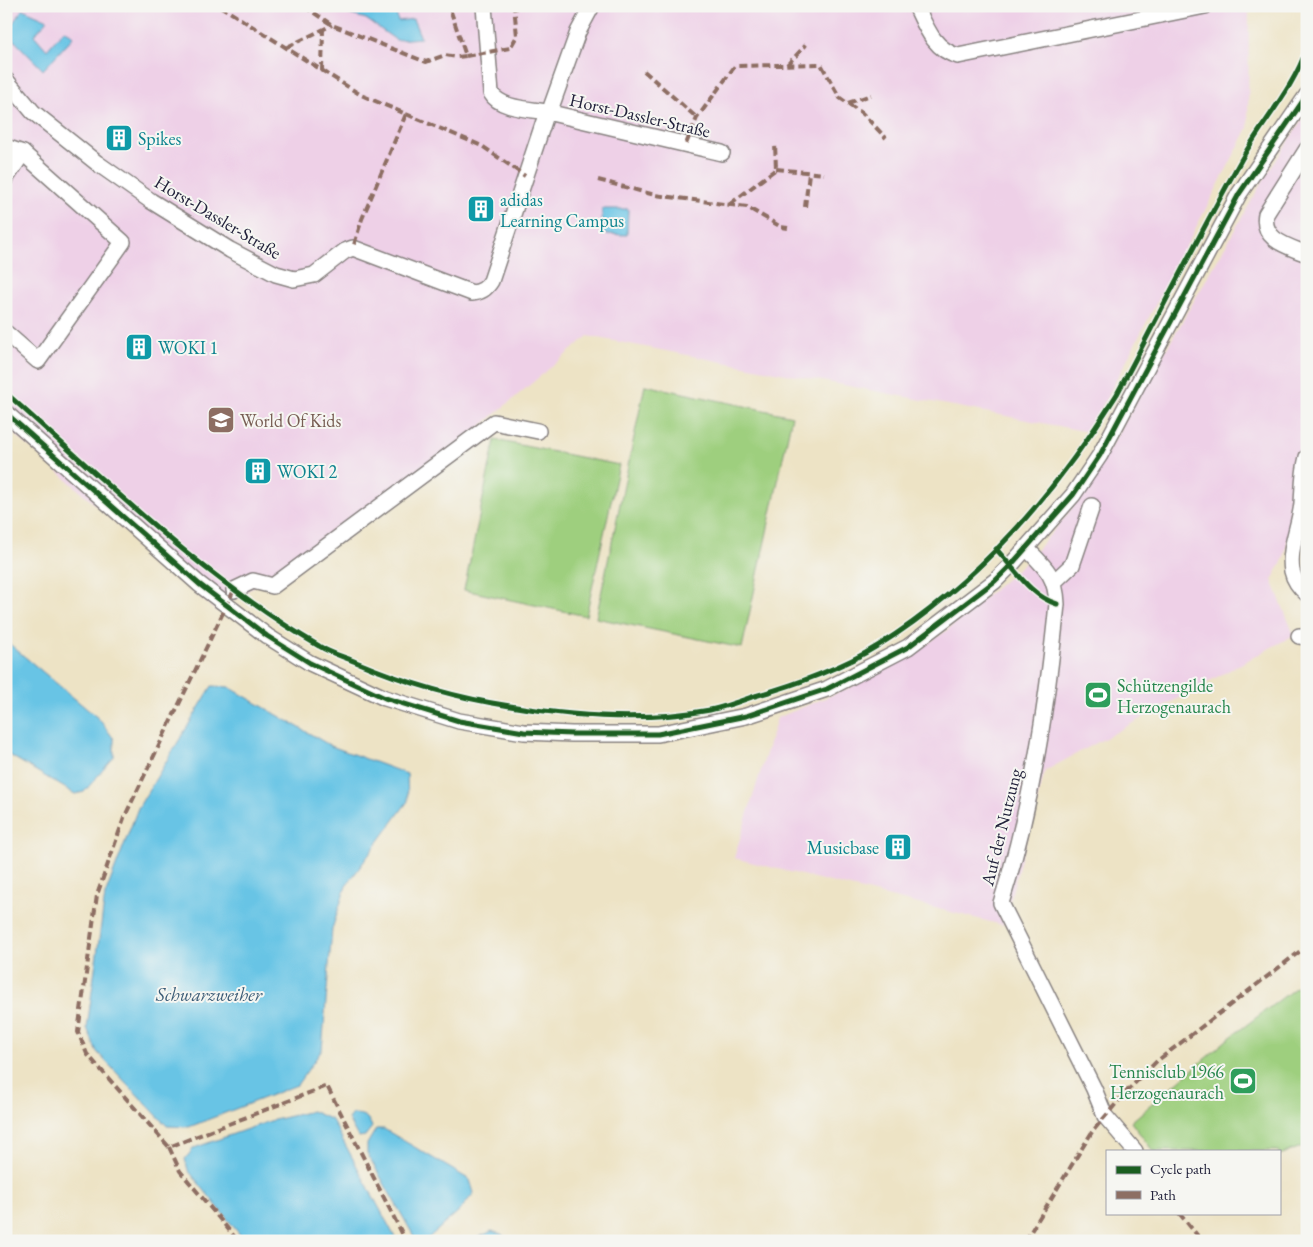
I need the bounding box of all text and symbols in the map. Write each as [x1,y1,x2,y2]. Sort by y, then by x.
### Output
street label: Horst-Dassler-Straße [567,88,713,142]
building icon: Spikes [104,123,134,153]
place label: Spikes [138,127,182,150]
street label: Horst-Dassler-Straße [150,170,286,264]
place label: adidas Learning Campus [500,188,624,232]
building icon: adidas Learning Campus [466,194,496,224]
building icon: WOKI 1 [124,332,154,362]
place label: WOKI 1 [158,336,218,359]
school or university icon: World Of Kids [206,405,236,435]
place label: World Of Kids [240,409,341,432]
building icon: WOKI 2 [243,456,273,486]
place label: WOKI 2 [277,460,338,483]
place label: Schützengilde Herzogenaurach [1117,674,1231,718]
sports icon: Schützengilde Herzogenaurach [1083,680,1113,710]
street label: Auf der Nutzung [975,766,1027,889]
building icon: Musicbase [883,832,913,862]
place label: Musicbase [807,836,879,859]
water label: Schwarzweiher [155,982,263,1007]
place label: Tennisclub 1966 Herzogenaurach [1109,1060,1224,1104]
sports icon: Tennisclub 1966 Herzogenaurach [1228,1066,1258,1096]
legend [1106,1150,1280,1214]
text: Cycle path [1150,1159,1212,1178]
text: Path [1150,1185,1176,1204]

